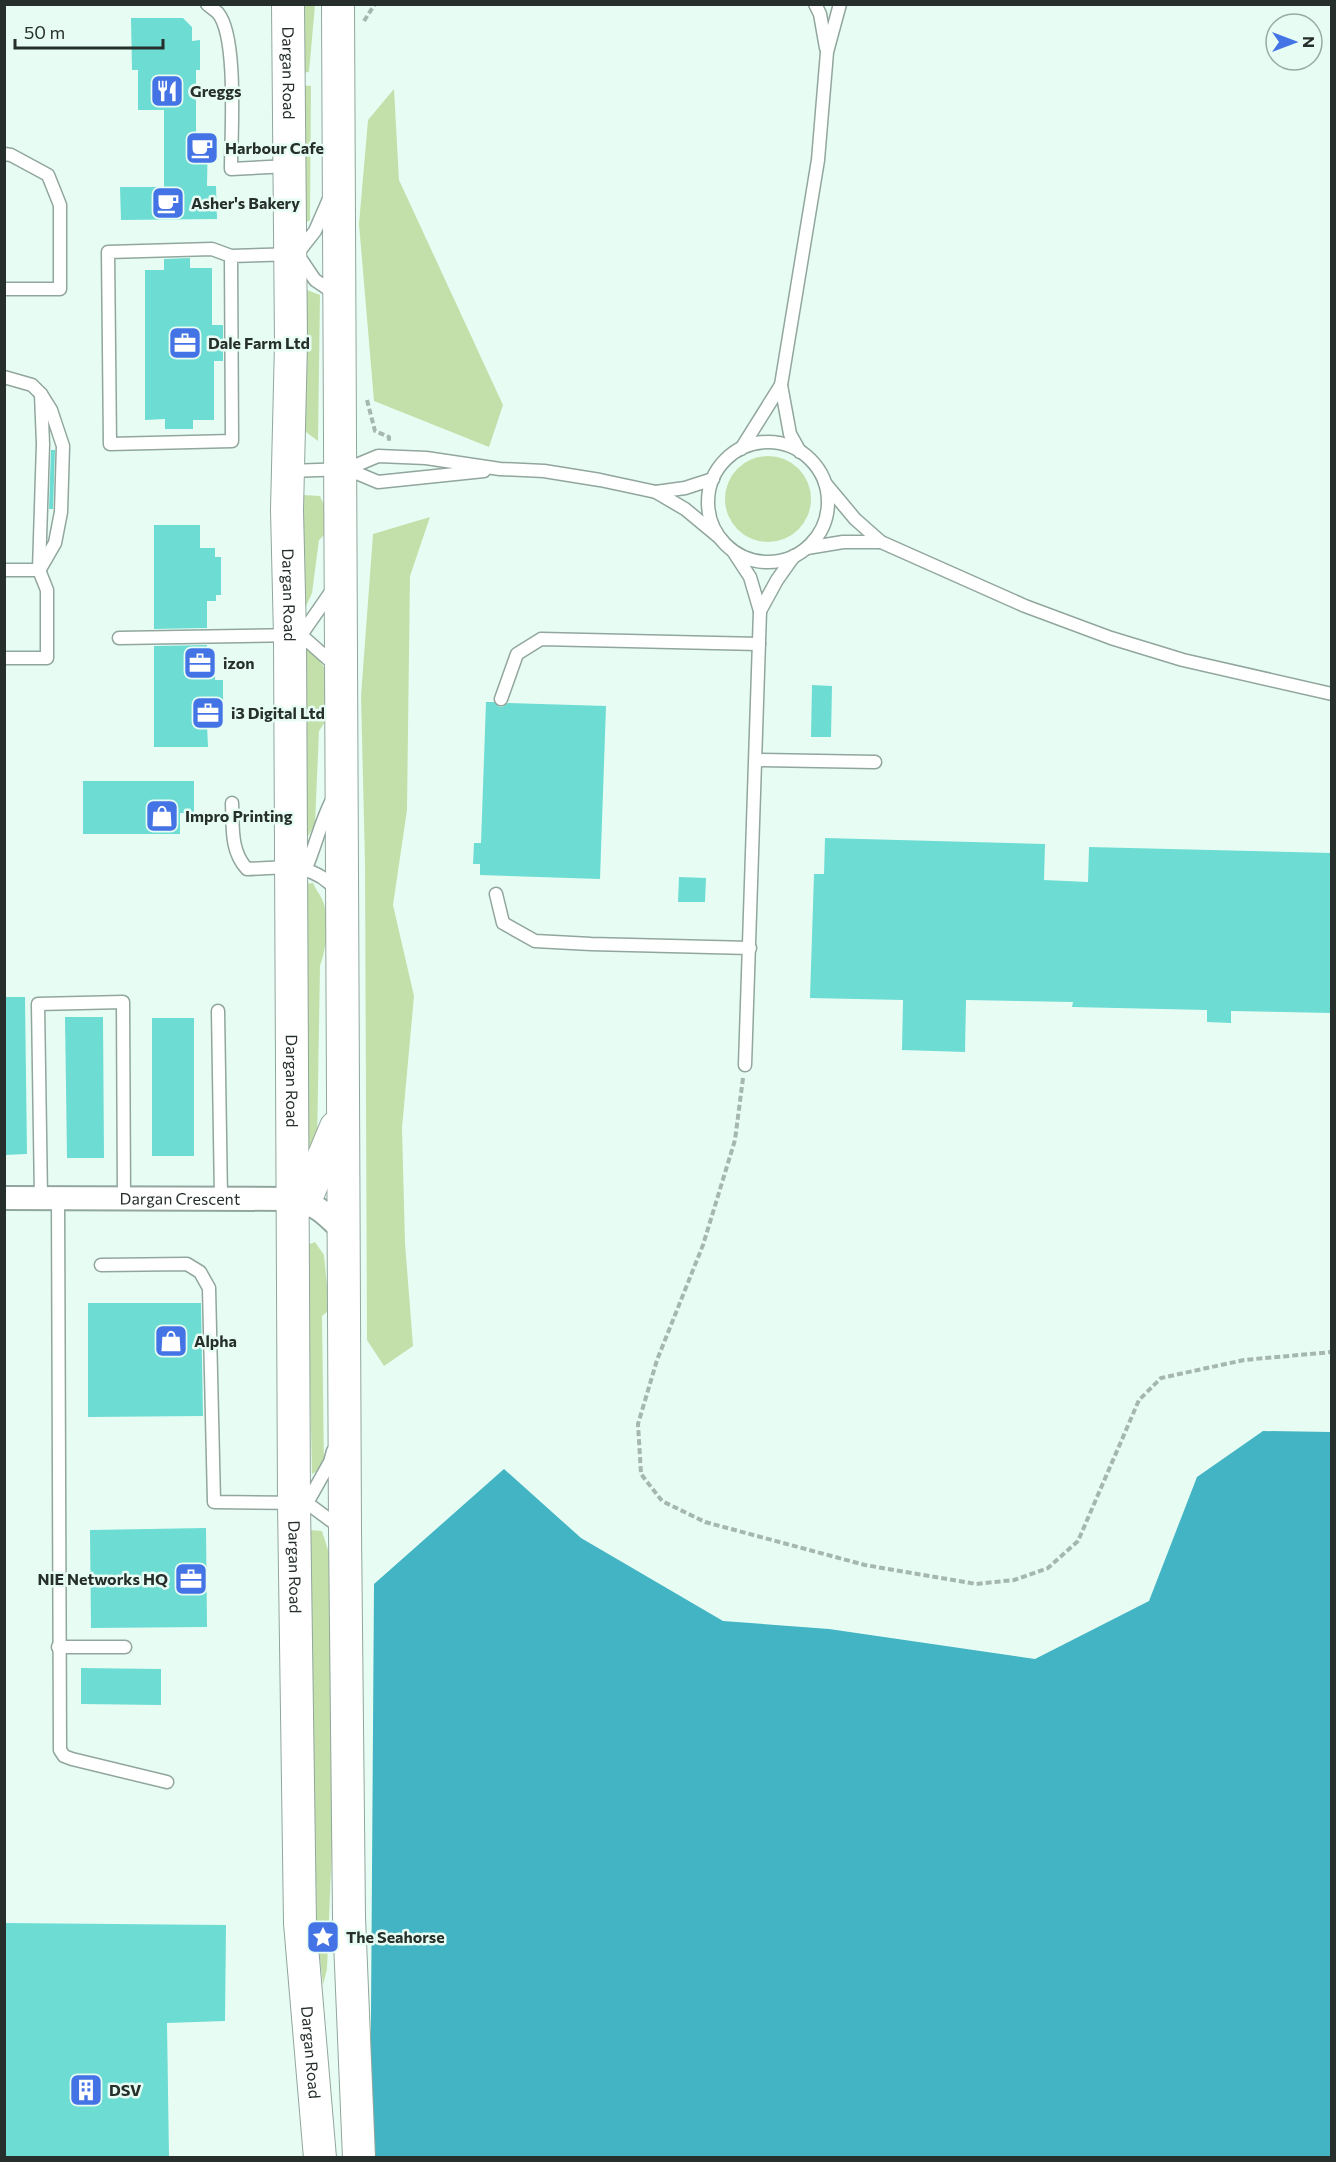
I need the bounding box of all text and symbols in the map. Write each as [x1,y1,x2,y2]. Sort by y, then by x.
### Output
scale bar [15,12,164,50]
north arrow [1264,12,1324,72]
text: 50 m [24,21,65,43]
street label: Dargan Road [279,26,299,120]
text: N [1300,36,1319,48]
restaurant icon: Greggs [149,73,185,109]
place label: Greggs [190,81,242,100]
cafe icon: Harbour Cafe [184,130,220,166]
place label: Harbour Cafe [225,138,324,157]
cafe icon: Asher's Bakery [150,185,186,221]
place label: Asher's Bakery [191,193,300,212]
office icon: Dale Farm Ltd [167,325,203,361]
place label: Dale Farm Ltd [208,333,310,352]
street label: Dargan Road [279,548,300,642]
office icon: izon [182,645,218,681]
place label: izon [223,653,254,672]
office icon: i3 Digital Ltd [190,695,226,731]
place label: i3 Digital Ltd [231,703,325,722]
shop icon: Impro Printing [144,798,180,834]
place label: Impro Printing [185,806,293,825]
street label: Dargan Road [283,1034,302,1128]
street label: Dargan Crescent [120,1188,241,1208]
shop icon: Alpha [153,1323,189,1359]
place label: Alpha [194,1331,237,1350]
street label: Dargan Road [285,1520,306,1614]
office icon: NIE Networks HQ [173,1561,209,1597]
place label: NIE Networks HQ [37,1569,168,1588]
place icon: The Seahorse [305,1919,341,1955]
place label: The Seahorse [346,1927,445,1946]
street label: Dargan Road [298,2005,325,2100]
building icon: DSV [68,2072,104,2108]
place label: DSV [109,2080,141,2099]

